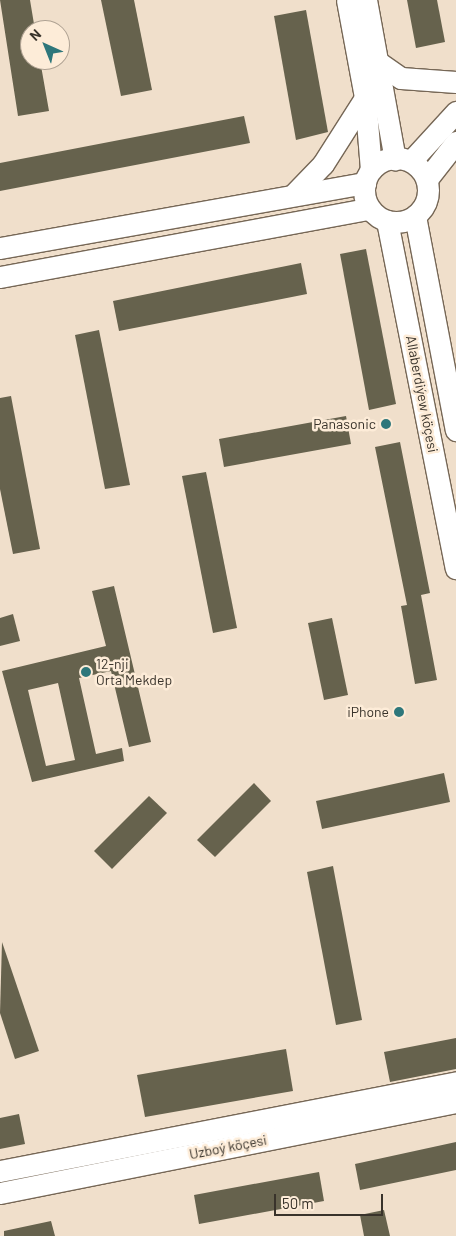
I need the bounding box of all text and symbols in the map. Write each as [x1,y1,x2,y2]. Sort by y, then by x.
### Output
north arrow [20,20,70,70]
text: N [26,25,44,44]
street label: Allaberdiýew köçesi [402,334,442,454]
place label: Panasonic [313,416,376,432]
marker: Panasonic [380,418,392,430]
place label: 12-nji Orta Mekdep [96,656,172,689]
marker: 12-nji Orta Mekdep [80,666,92,678]
place label: iPhone [347,704,389,720]
marker: iPhone [393,706,405,718]
street label: Uzboý köçesi [188,1131,268,1163]
scale bar [276,1184,385,1216]
text: 50 m [282,1194,314,1212]

